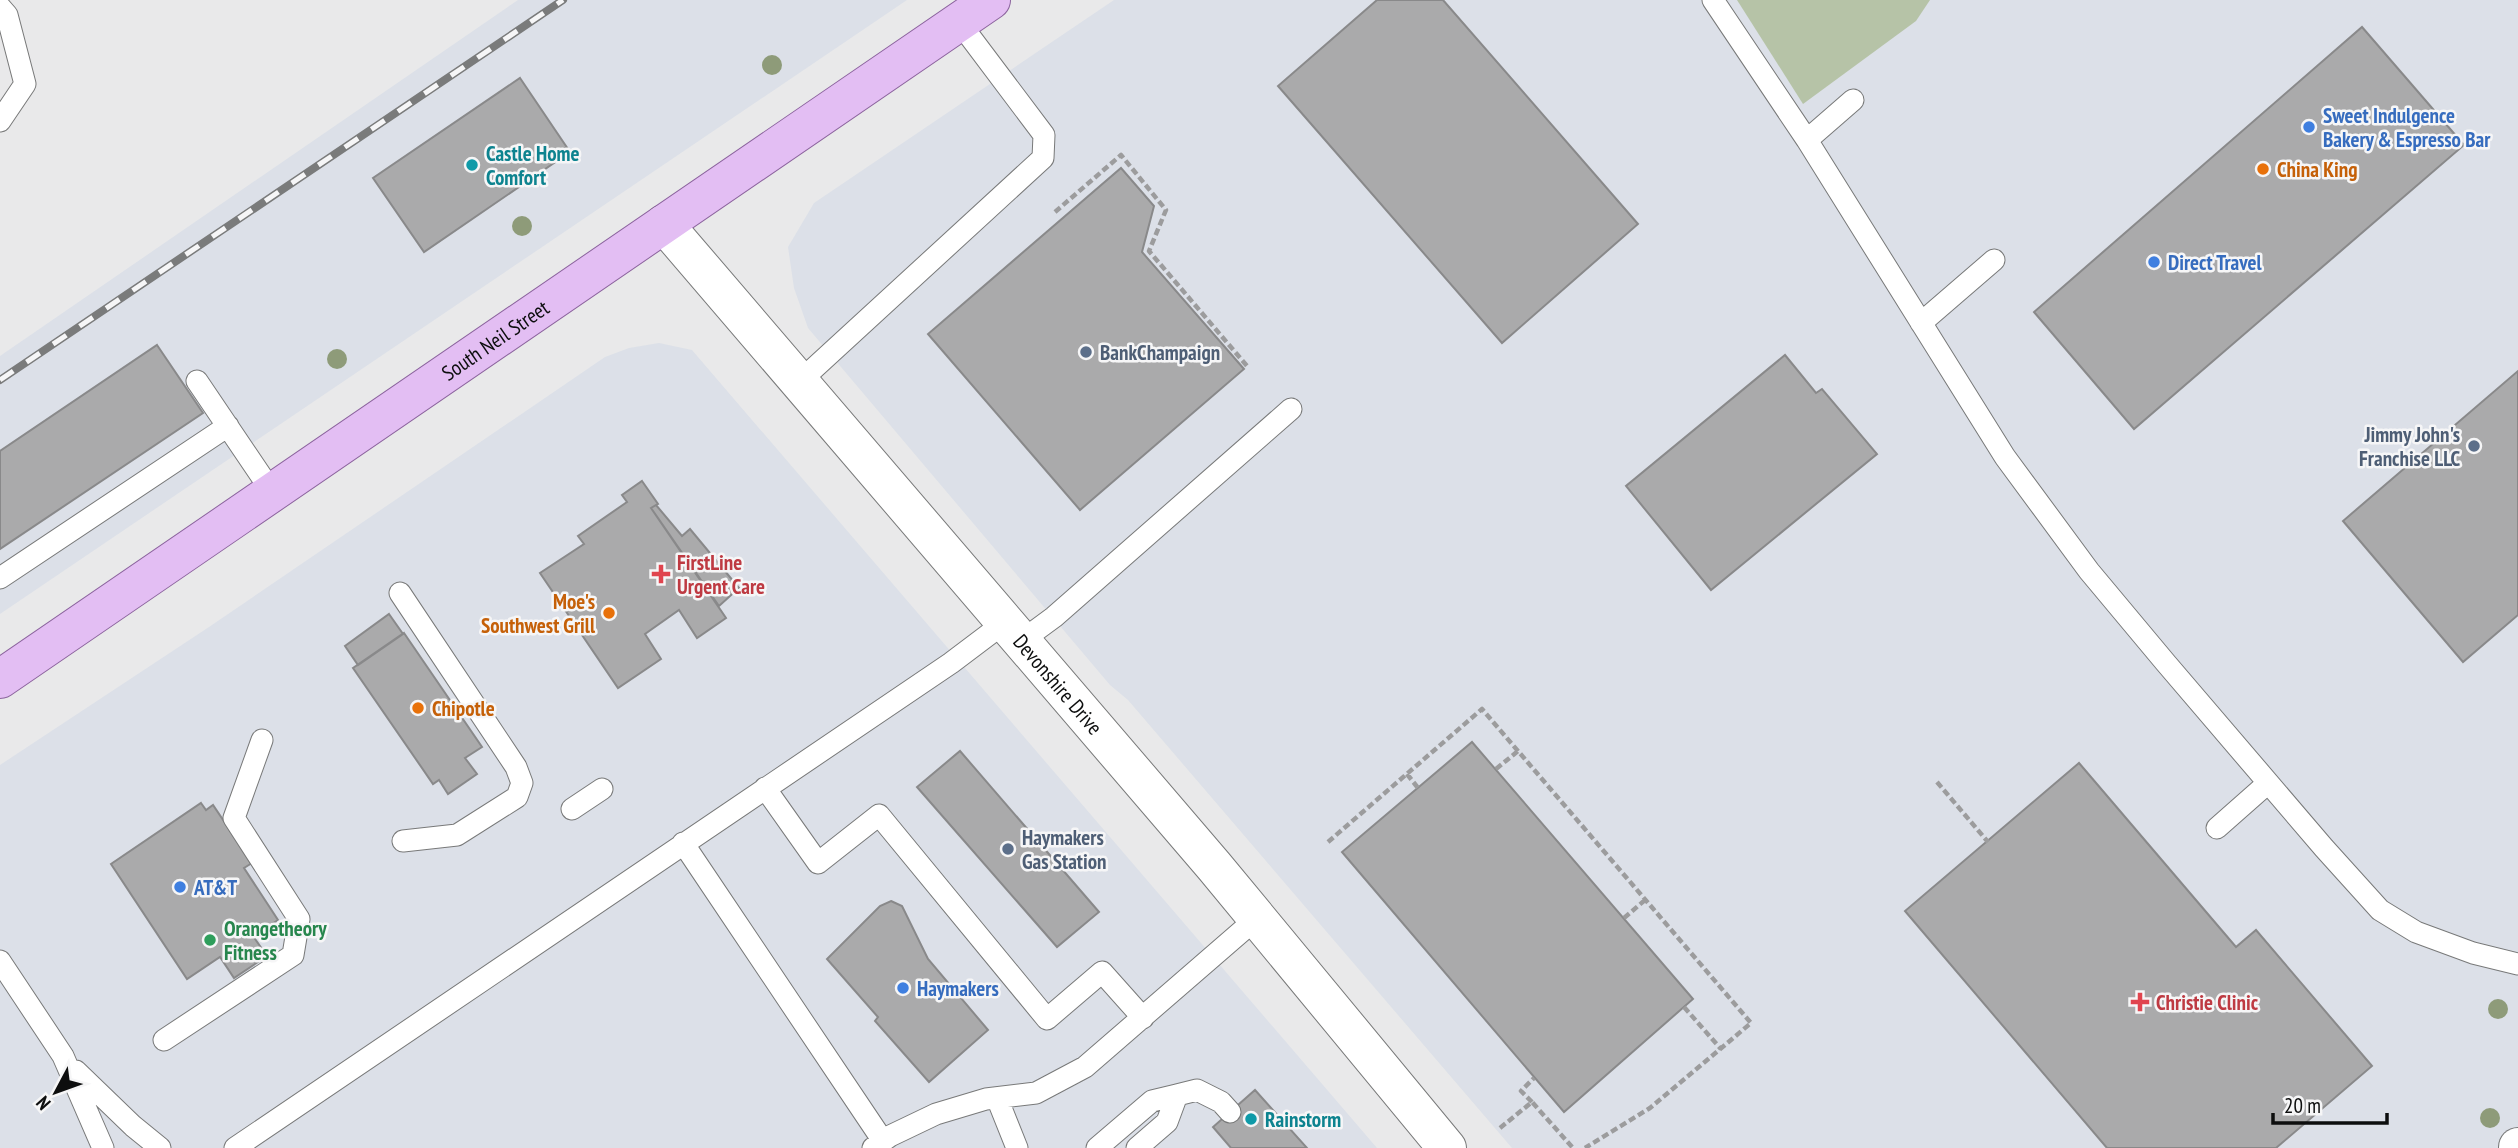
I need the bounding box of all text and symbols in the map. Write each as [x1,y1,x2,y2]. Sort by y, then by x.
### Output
place label: Sweet Indulgence Bakery & Espresso Bar [2323,102,2491,153]
marker: Sweet Indulgence Bakery & Espresso Bar [2301,119,2317,135]
place label: Castle Home Comfort [486,140,579,191]
place label: China King [2277,156,2358,183]
marker: Castle Home Comfort [464,157,480,173]
marker: China King [2255,161,2271,177]
place label: Direct Travel [2168,249,2262,276]
marker: Direct Travel [2146,254,2162,270]
street label: South Neil Street [436,294,554,386]
place label: BankChampaign [1100,339,1220,366]
marker: BankChampaign [1078,344,1094,360]
place label: Jimmy John's Franchise LLC [2359,421,2460,472]
marker: Jimmy John's Franchise LLC [2466,438,2482,454]
place label: FirstLine Urgent Care [677,549,765,600]
marker: FirstLine Urgent Care [651,564,671,584]
place label: Moe's Southwest Grill [481,588,596,639]
marker: Moe's Southwest Grill [601,605,617,621]
street label: Devonshire Drive [1008,628,1109,740]
place label: Chipotle [432,695,495,722]
marker: Chipotle [410,700,426,716]
place label: Haymakers Gas Station [1022,824,1106,875]
marker: Haymakers Gas Station [1000,841,1016,857]
place label: AT&T [193,874,237,901]
marker: AT&T [172,879,188,895]
place label: Orangetheory Fitness [224,915,327,966]
marker: Orangetheory Fitness [202,932,218,948]
place label: Haymakers [917,975,999,1002]
marker: Haymakers [895,980,911,996]
place label: Christie Clinic [2156,989,2259,1016]
marker: Christie Clinic [2130,992,2150,1012]
north arrow [21,1057,91,1127]
scale bar [2273,1082,2387,1126]
text: N [31,1091,56,1115]
text: 20 m [2284,1092,2321,1119]
place label: Rainstorm [1265,1106,1341,1133]
marker: Rainstorm [1243,1111,1259,1127]

